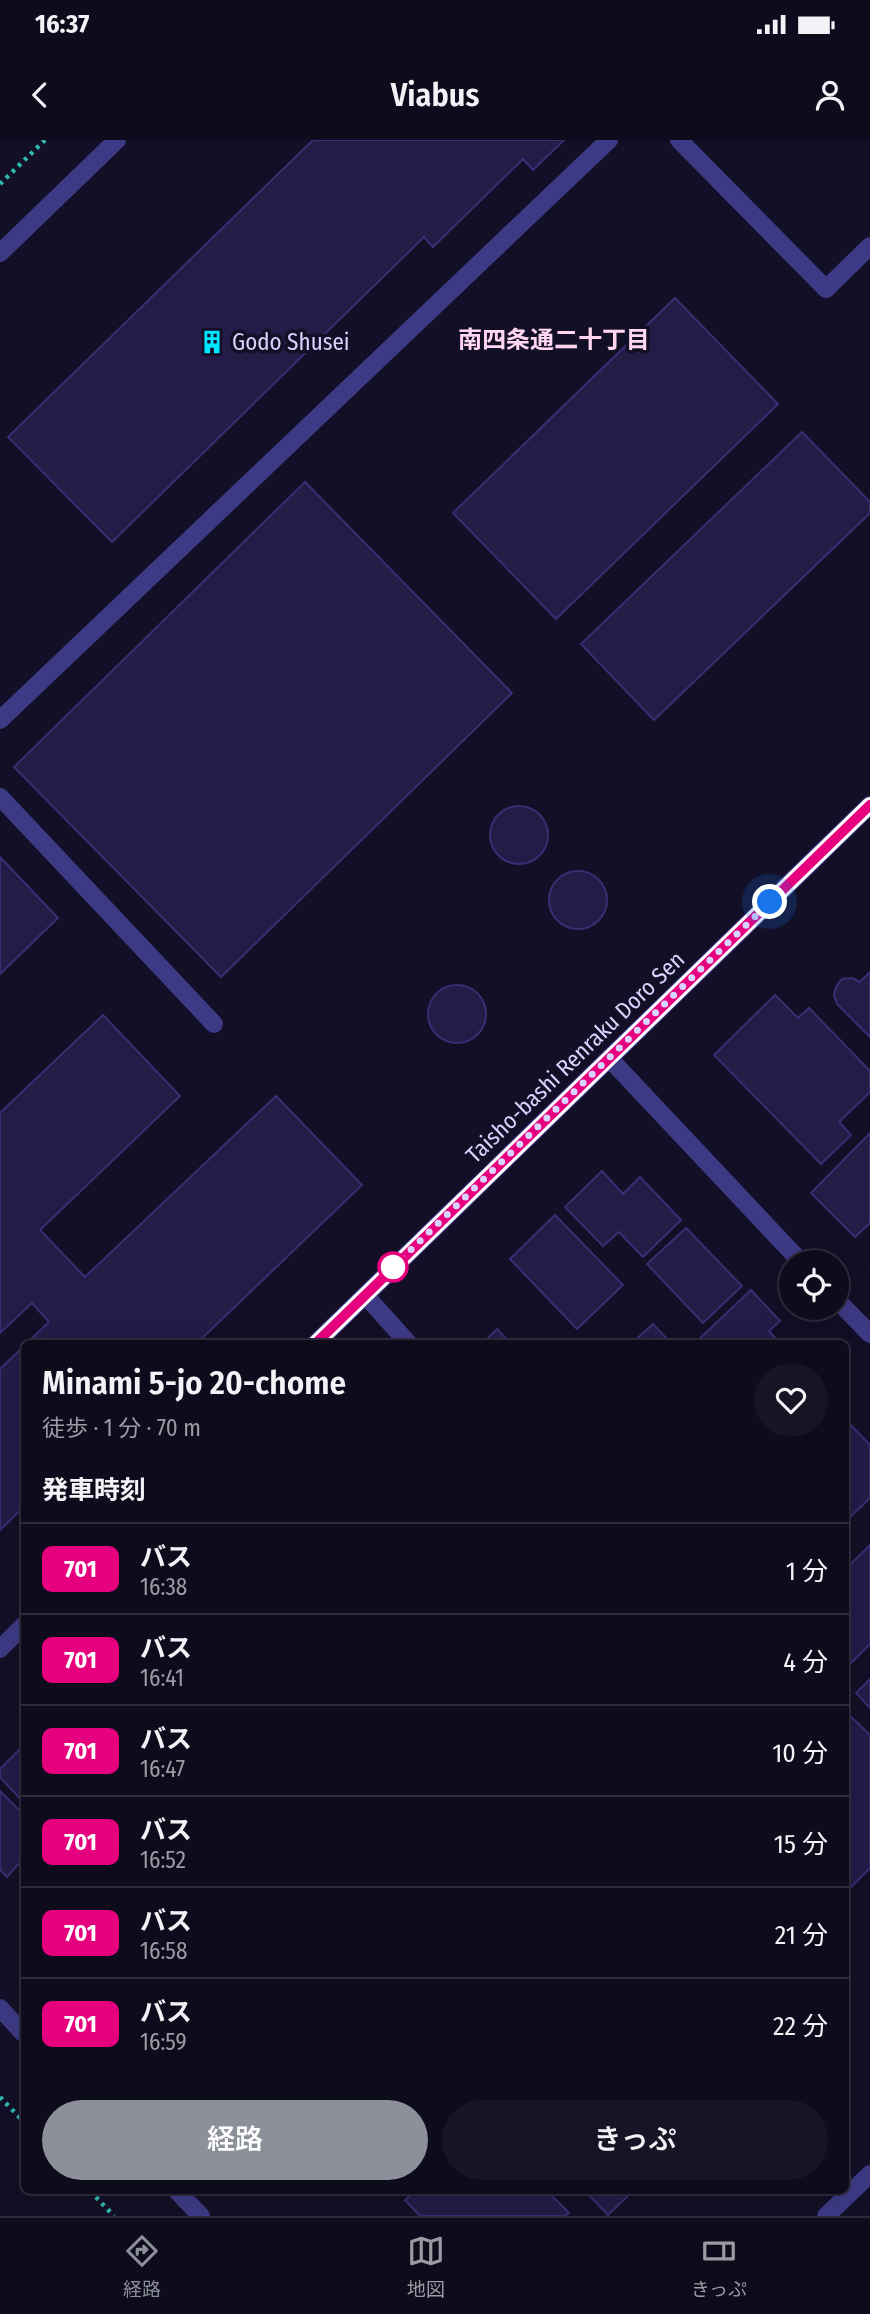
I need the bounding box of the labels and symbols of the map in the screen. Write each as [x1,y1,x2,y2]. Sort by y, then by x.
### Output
district label: 南四条通二十丁目 [458,326,650,354]
building icon: Godo Shusei [198,328,226,356]
place label: Godo Shusei [232,328,350,356]
your location [752,884,787,919]
street label: Taisho-bashi Renraku Doro Sen [460,945,690,1169]
unlabelled marker [378,1252,408,1282]

